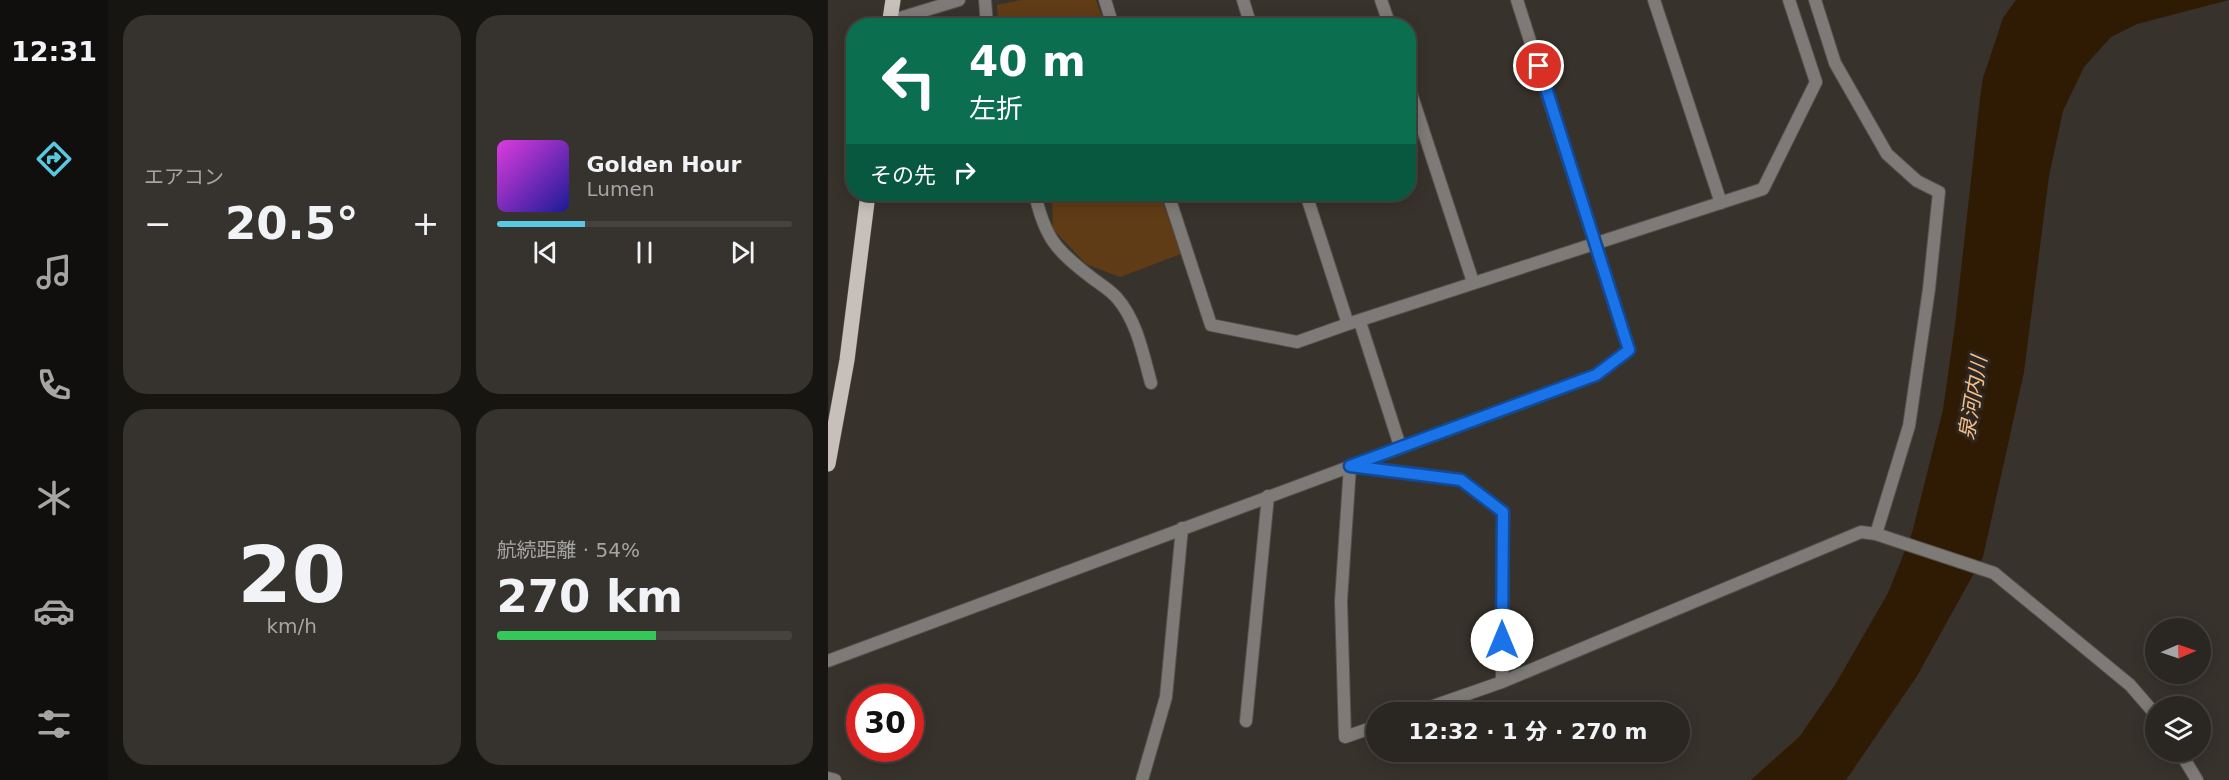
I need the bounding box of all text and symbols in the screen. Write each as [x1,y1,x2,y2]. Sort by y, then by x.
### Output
text: 12:31 [11,36,97,67]
text: 40 m [969,37,1086,86]
pin [1513,40,1564,91]
icon: left [870,42,948,120]
icon: arrive [1522,49,1555,82]
text: 左折 [969,93,1023,124]
icon: directions [33,138,75,180]
text: Golden Hour [587,152,741,177]
icon: right [948,156,981,189]
text: その先 [870,163,936,188]
text: エアコン [144,165,224,189]
text: Lumen [587,177,654,201]
text: 20.5° [225,197,359,250]
text: − [144,204,172,243]
text: + [412,204,440,243]
icon: previous [529,236,562,269]
icon: pause [628,236,661,269]
icon: next [726,236,759,269]
icon: music [33,251,75,293]
water label: 泉河内川 [1955,353,1992,441]
icon: phone [33,364,75,406]
icon: climate [33,477,75,519]
text: 20 [237,530,346,620]
text: 航続距離 · 54% [497,538,640,562]
text: 270 km [497,570,683,623]
icon: car [33,590,75,632]
position arrow [1470,608,1534,672]
text: km/h [267,614,317,638]
north arrow [2145,618,2211,684]
map controls [2145,618,2211,762]
speed limit sign: 30 [846,684,924,762]
button: layers [2145,696,2211,762]
icon: filters [33,703,75,745]
text: 12:32 · 1 分 · 270 m [1409,719,1647,744]

